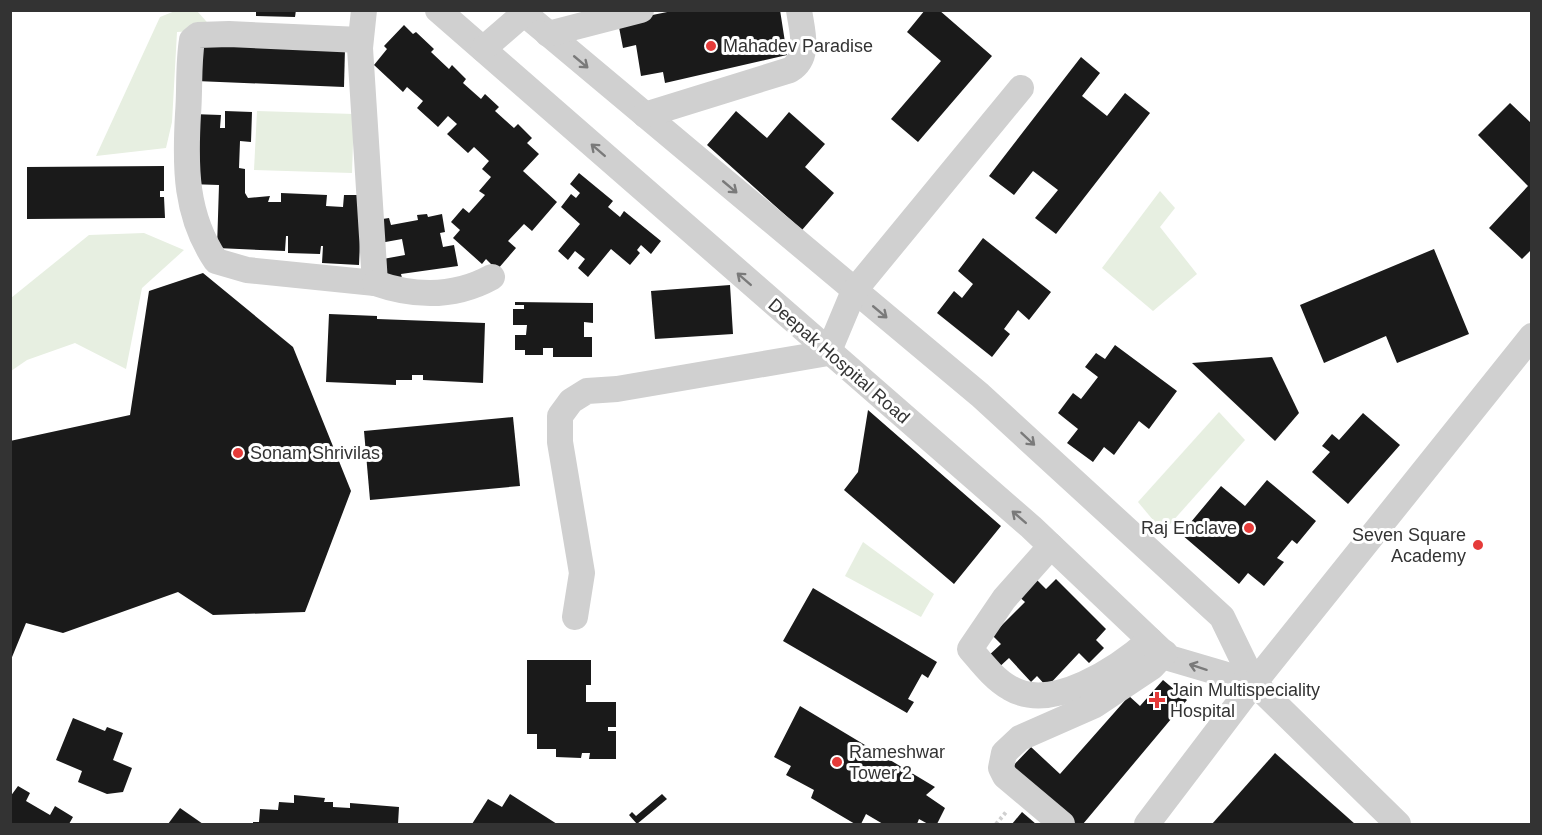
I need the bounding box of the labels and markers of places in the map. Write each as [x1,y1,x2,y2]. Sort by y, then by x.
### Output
place label: Mahadev Paradise [723,36,873,56]
marker: Mahadev Paradise [704,39,718,53]
place label: Sonam Shrivilas [250,443,380,463]
marker: Sonam Shrivilas [231,446,245,460]
place label: Raj Enclave [1141,518,1237,538]
marker: Raj Enclave [1242,521,1256,535]
place label: Seven Square Academy [1352,525,1466,566]
marker: Seven Square Academy [1471,538,1485,552]
place label: Jain Multispeciality Hospital [1170,680,1320,721]
marker: Jain Multispeciality Hospital [1148,691,1166,709]
place label: Rameshwar Tower 2 [849,742,945,783]
marker: Rameshwar Tower 2 [830,755,844,769]

